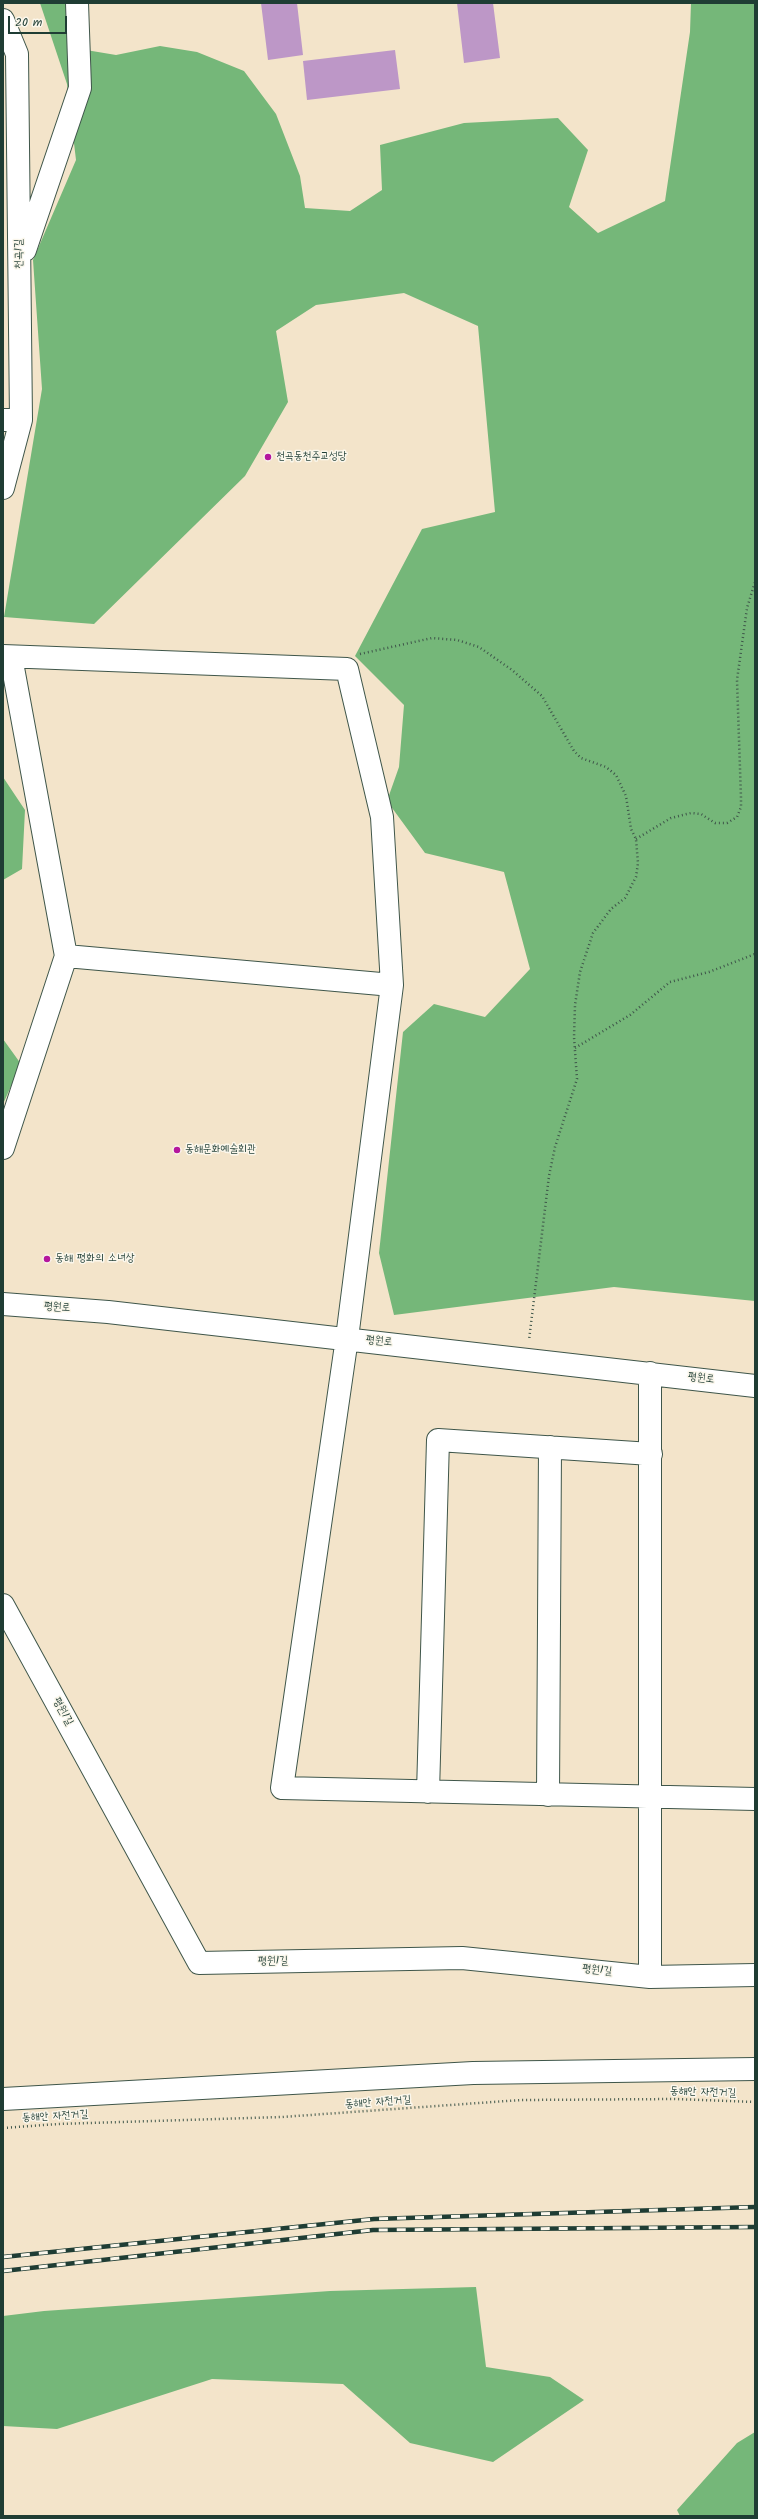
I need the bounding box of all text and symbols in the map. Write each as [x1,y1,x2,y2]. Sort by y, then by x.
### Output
scale bar [10,8,69,34]
text: 20 m [15,13,42,32]
street label: 천곡1길 [13,239,27,269]
place label: 천곡동천주교성당 [276,450,347,464]
marker: 천곡동천주교성당 [263,452,273,462]
place label: 동해문화예술회관 [185,1143,256,1157]
marker: 동해문화예술회관 [172,1145,182,1155]
place label: 동해 평화의 소녀상 [55,1252,135,1266]
marker: 동해 평화의 소녀상 [42,1254,52,1264]
street label: 평원로 [43,1300,71,1316]
street label: 평원로 [365,1334,393,1350]
street label: 평원로 [687,1371,715,1387]
street label: 평원1길 [49,1696,75,1728]
street label: 평원1길 [258,1955,288,1969]
street label: 평원1길 [581,1963,613,1979]
street label: 동해안 자전거길 [670,2085,736,2101]
street label: 동해안 자전거길 [344,2094,412,2112]
street label: 동해안 자전거길 [22,2109,88,2125]

